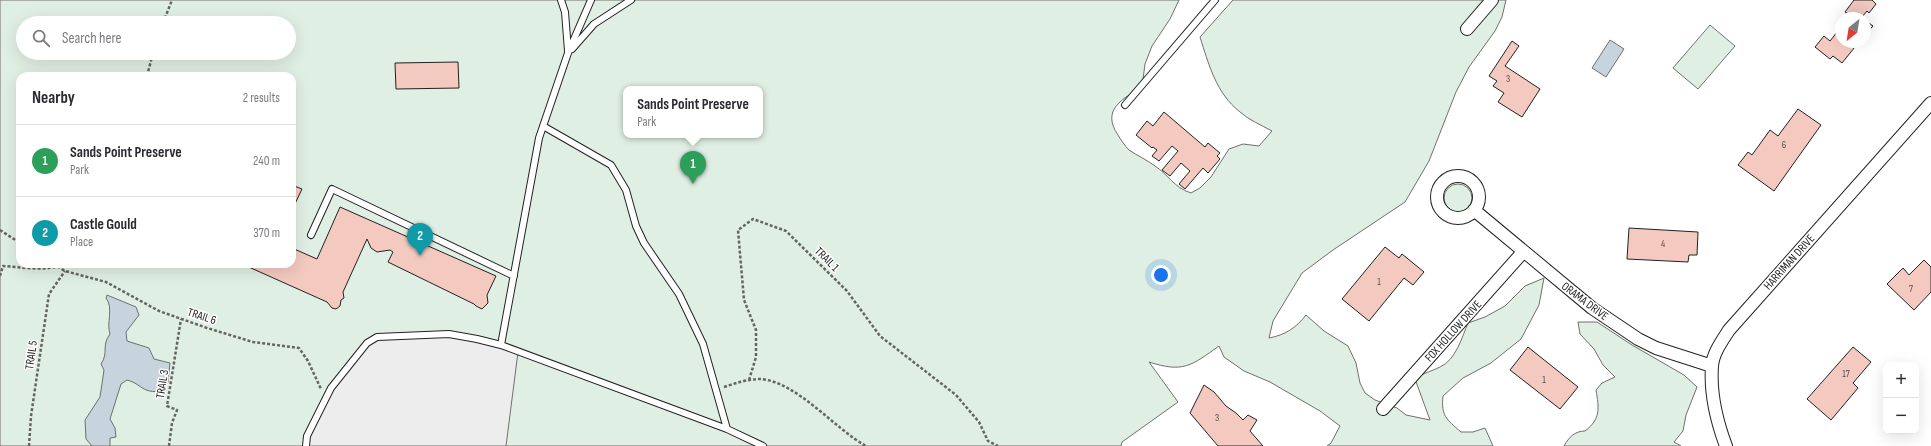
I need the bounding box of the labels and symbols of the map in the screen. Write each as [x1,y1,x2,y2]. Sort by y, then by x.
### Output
north arrow [1835,12,1871,48]
house number: 3 [1506,73,1510,85]
house number: 6 [1782,139,1786,151]
pin: 1 [680,151,706,184]
pin: 2 [407,223,433,256]
street label: HARRIMAN DRIVE [1761,232,1818,293]
house number: 4 [1661,238,1665,250]
street label: TRAIL 1 [811,244,843,275]
your location [1151,265,1171,285]
house number: 1 [1377,276,1381,288]
street label: ORAMA DRIVE [1558,279,1611,324]
house number: 7 [1909,283,1913,295]
street label: FOX HOLLOW DRIVE [1422,297,1485,365]
street label: TRAIL 6 [186,305,218,328]
street label: TRAIL 5 [22,339,41,370]
street label: TRAIL 3 [153,368,172,400]
house number: 17 [1842,368,1850,380]
house number: 1 [1542,374,1546,386]
house number: 3 [1215,412,1219,424]

